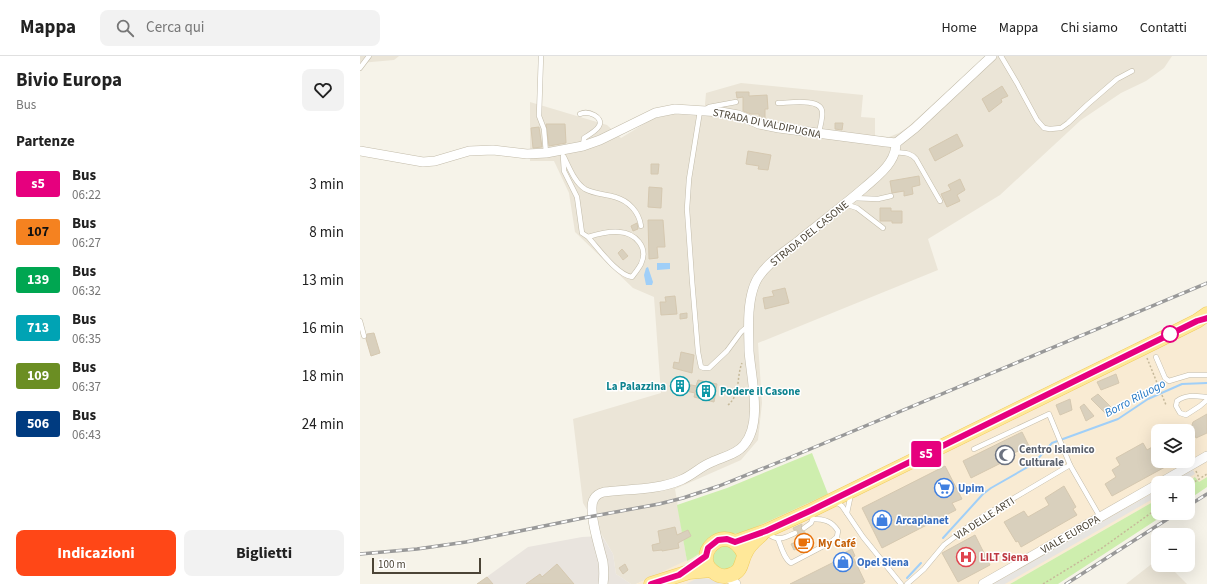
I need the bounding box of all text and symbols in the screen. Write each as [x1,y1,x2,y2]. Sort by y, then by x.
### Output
search box [100,10,380,46]
text: Mappa [20,14,76,41]
icon: search [114,17,136,39]
text: Cerca qui [146,17,205,38]
text: Home [941,18,977,38]
text: Mappa [999,18,1038,38]
text: Chi siamo [1060,18,1118,38]
text: Contatti [1140,18,1187,38]
text: Bivio Europa [16,67,122,94]
button: heart [302,69,344,111]
text: Bus [16,96,36,114]
street label: STRADA DI VALDIPUGNA [711,105,822,142]
text: Partenze [16,131,75,152]
text: Bus [72,165,96,186]
text: s5 [31,174,45,194]
text: 3 min [309,174,344,195]
text: 06:22 [72,186,101,204]
street label: STRADA DEL CASONE [767,197,852,270]
text: Bus [72,213,96,234]
text: 107 [27,222,49,242]
text: 8 min [309,222,344,243]
text: 06:27 [72,234,101,252]
text: Bus [72,261,96,282]
text: 139 [27,270,49,290]
text: 13 min [302,270,344,291]
text: 06:32 [72,282,101,300]
text: Bus [72,309,96,330]
text: 713 [27,318,49,338]
text: 16 min [302,318,344,339]
unlabelled marker [1161,325,1179,343]
text: 06:35 [72,330,101,348]
text: Bus [72,357,96,378]
text: 109 [27,366,49,386]
text: 18 min [302,366,344,387]
building icon: La Palazzina [669,375,691,397]
water label: Borro Riluogo [1102,375,1169,422]
text: 06:37 [72,378,101,396]
place label: La Palazzina [606,379,666,394]
building icon: Podere il Casone [695,380,717,402]
place label: Podere il Casone [720,384,800,399]
text: Bus [72,405,96,426]
text: 506 [27,414,49,434]
text: 24 min [302,414,344,435]
map controls [1151,424,1195,572]
button: layers [1151,424,1195,468]
text: 06:43 [72,426,101,444]
line badge: s5 [908,441,944,467]
place label: Centro Islamico Culturale [1019,442,1095,470]
text: s5 [919,444,933,464]
mosque icon: Centro Islamico Culturale [994,444,1016,466]
button: + [1151,476,1195,520]
supermarket icon: Upim [933,477,955,499]
place label: Upim [958,481,984,496]
street label: VIA DELLE ARTI [951,493,1017,543]
shop icon: Arcaplanet [871,509,893,531]
street label: VIALE EUROPA [1038,511,1103,557]
place label: Arcaplanet [895,513,950,528]
button: − [1151,528,1195,572]
button: Indicazioni [16,530,176,576]
button: Biglietti [184,530,344,576]
cafe icon: My Café [793,532,815,554]
place label: My Café [818,536,856,551]
hospital icon: LILT Siena [955,546,977,568]
place label: LILT Siena [980,550,1029,565]
shop icon: Opel Siena [832,551,854,573]
place label: Opel Siena [857,555,909,570]
scale bar [372,556,481,575]
text: 100 m [378,557,406,572]

